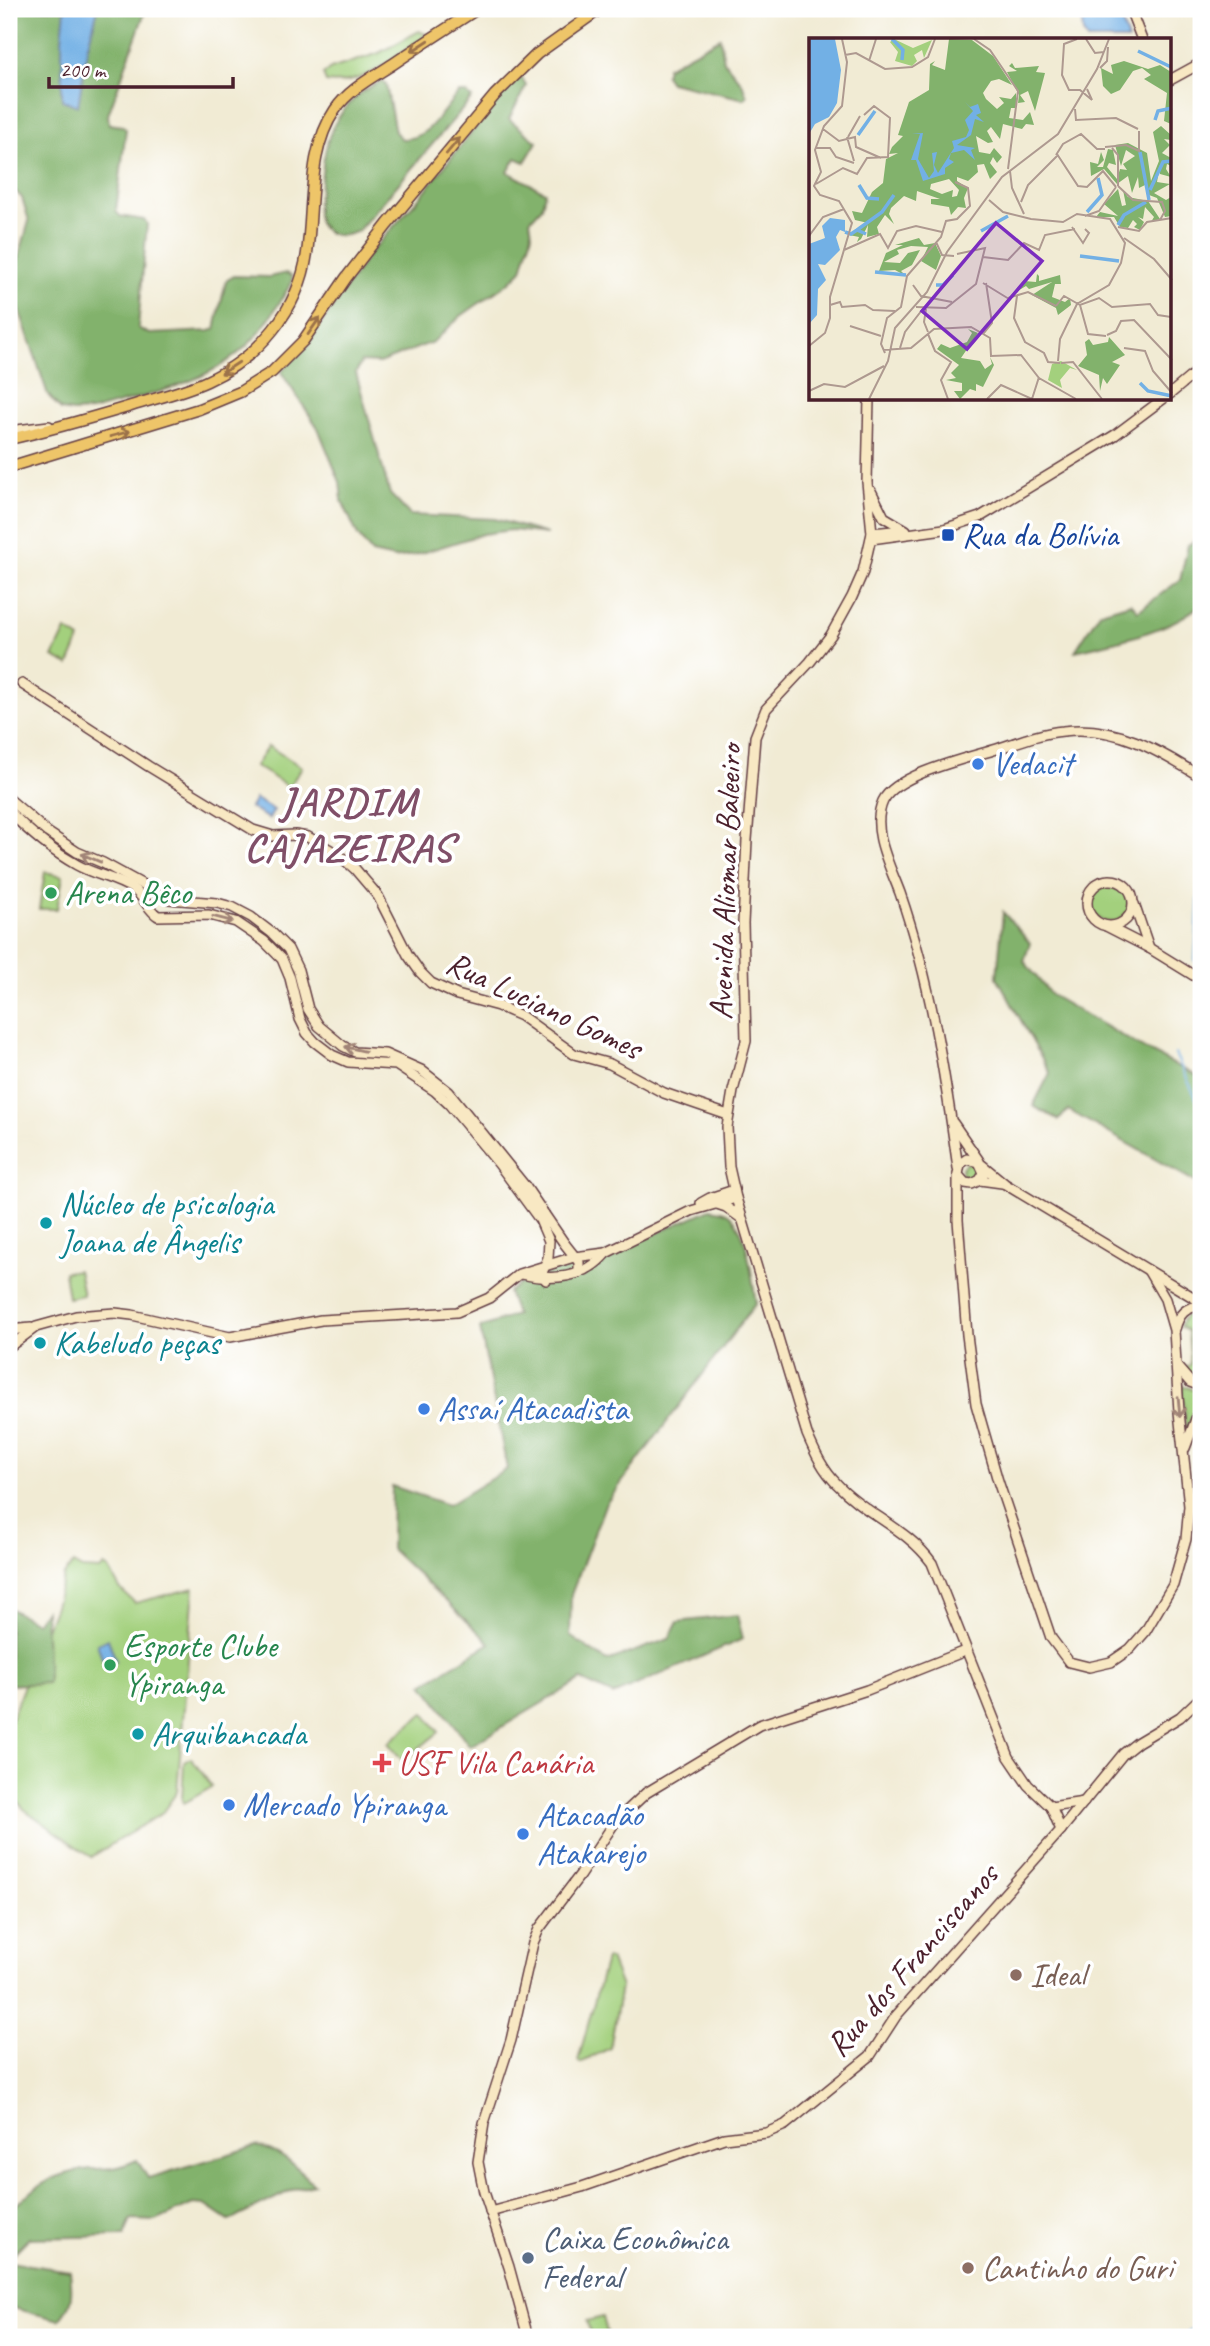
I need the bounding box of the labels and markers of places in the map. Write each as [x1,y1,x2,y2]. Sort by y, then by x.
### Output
place label: Rua da Bolívia [962,514,1120,556]
marker: Rua da Bolívia [940,527,956,543]
place label: Vedacit [992,743,1077,785]
marker: Vedacit [970,756,986,772]
place label: Arena Bêco [65,872,194,914]
marker: Arena Bêco [43,885,59,901]
place label: Núcleo de psicologia Joana de Ângelis [58,1183,275,1263]
marker: Núcleo de psicologia Joana de Ângelis [38,1215,54,1231]
place label: Kabeludo peças [54,1322,222,1364]
marker: Kabeludo peças [32,1335,48,1351]
place label: Assaí Atacadista [438,1388,630,1430]
marker: Assaí Atacadista [416,1401,432,1417]
place label: Esporte Clube Ypiranga [124,1625,279,1705]
marker: Esporte Clube Ypiranga [102,1657,118,1673]
place label: Arquibancada [152,1713,308,1755]
marker: Arquibancada [130,1726,146,1742]
place label: USF Vila Canária [398,1742,595,1784]
marker: USF Vila Canária [372,1753,392,1773]
place label: Mercado Ypiranga [243,1784,448,1826]
place label: Atacadão Atakarejo [537,1794,648,1874]
marker: Mercado Ypiranga [221,1797,237,1813]
marker: Atacadão Atakarejo [515,1826,531,1842]
place label: Ideal [1030,1954,1091,1996]
marker: Ideal [1008,1967,1024,1983]
place label: Caixa Econômica Federal [542,2218,729,2298]
place label: Cantinho do Guri [982,2247,1177,2289]
marker: Caixa Econômica Federal [520,2250,536,2266]
marker: Cantinho do Guri [960,2260,976,2276]

